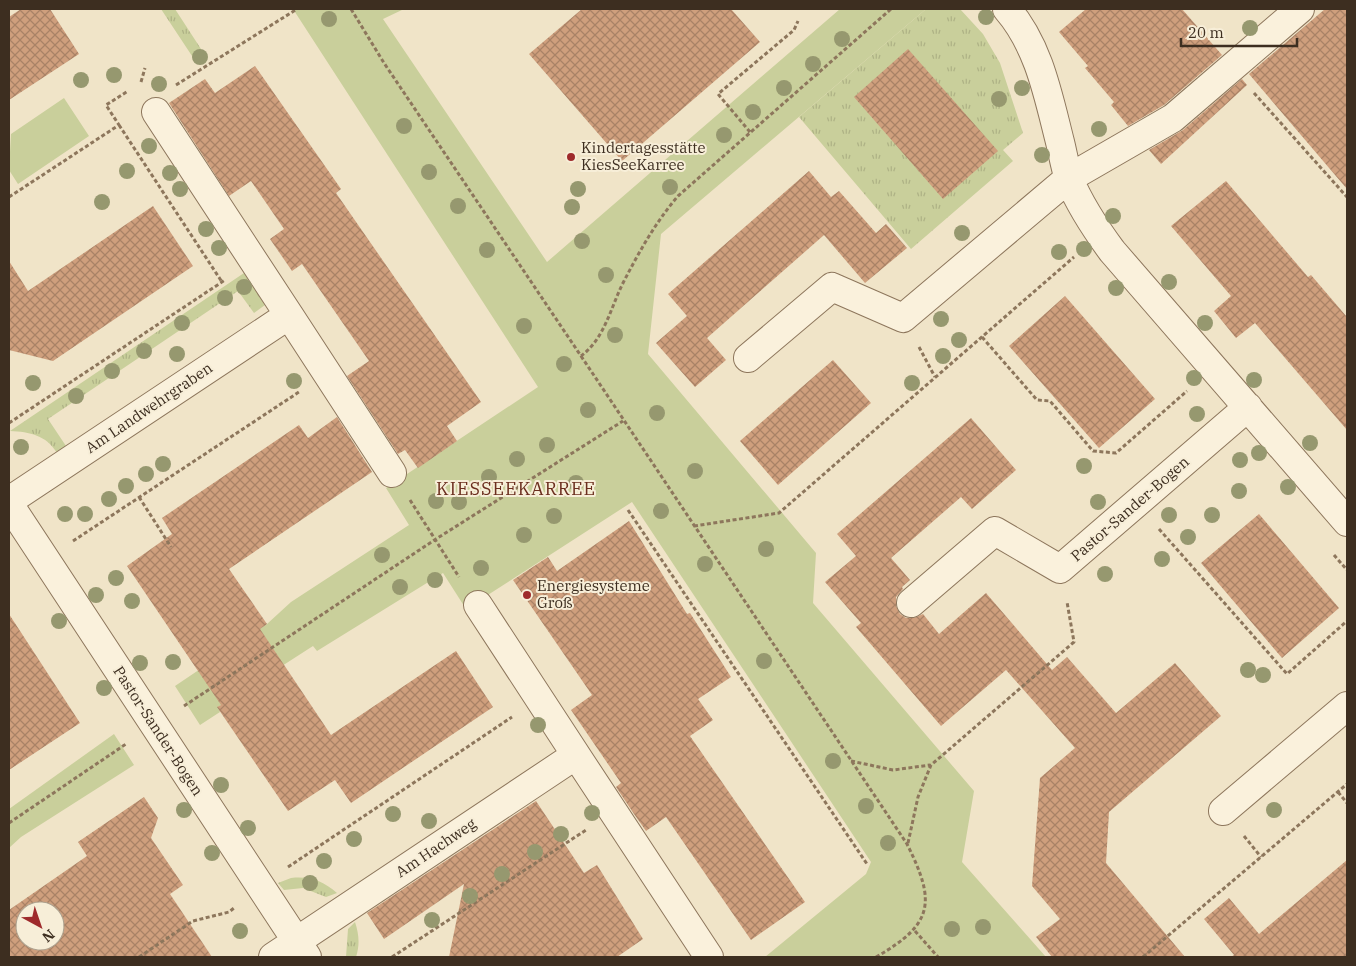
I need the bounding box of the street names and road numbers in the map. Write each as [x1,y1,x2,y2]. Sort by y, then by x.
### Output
street label: Am Landwehrgraben [82,358,216,457]
street label: Pastor-Sander-Bogen [1067,452,1193,565]
street label: Pastor-Sander-Bogen [109,662,208,799]
street label: Am Hachweg [392,814,479,881]

